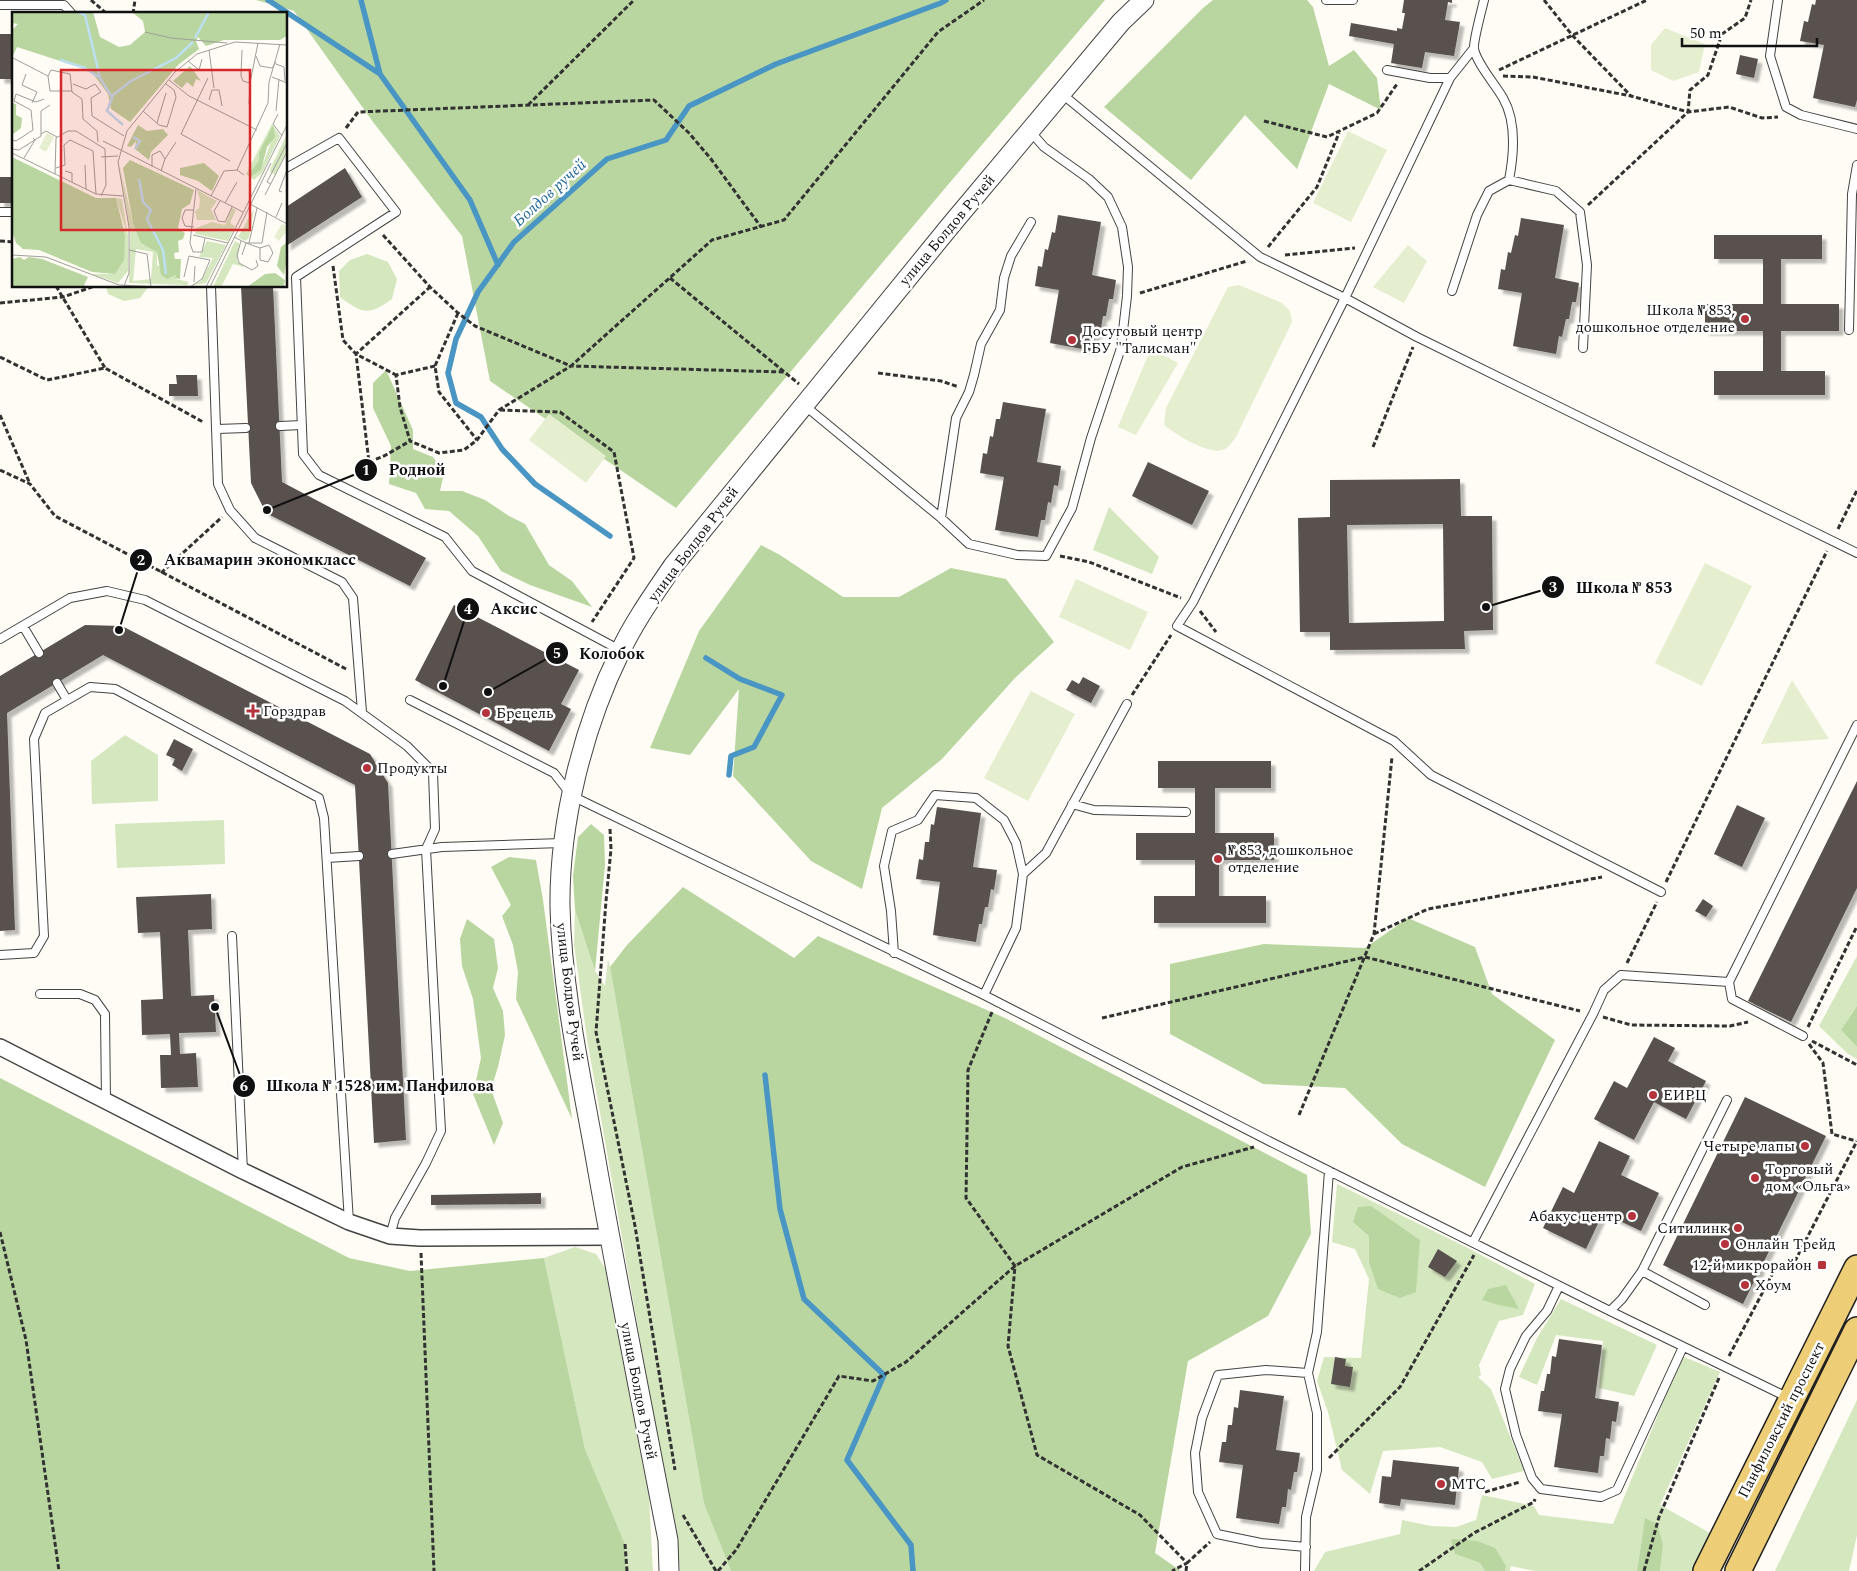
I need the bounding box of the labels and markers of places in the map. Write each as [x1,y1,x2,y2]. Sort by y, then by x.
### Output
place label: Школа № 853, дошкольное отделение [1576,299,1735,339]
marker: Школа № 853, дошкольное отделение [1739,313,1751,325]
place label: Досуговый центр ГБУ "Талисман" [1082,320,1203,360]
marker: Досуговый центр ГБУ "Талисман" [1066,334,1078,346]
callout: Родной [353,454,455,485]
callout: Аквамарин экономкласс [128,544,366,575]
callout: Школа № 853 [1541,572,1682,603]
callout: Аксис [455,593,547,624]
callout: Колобок [544,638,655,669]
place label: Горздрав [263,700,326,723]
place label: Брецель [496,702,554,725]
marker: Горздрав [247,705,259,717]
marker: Брецель [480,707,492,719]
place label: Продукты [377,757,447,780]
marker: Продукты [361,762,373,774]
place label: № 853, дошкольное отделение [1228,839,1354,879]
marker: № 853, дошкольное отделение [1212,853,1224,865]
callout: Школа № 1528 им. Панфилова [231,1070,504,1101]
place label: ЕИРЦ [1663,1084,1706,1107]
marker: ЕИРЦ [1647,1089,1659,1101]
place label: Четыре лапы [1704,1135,1795,1158]
marker: Четыре лапы [1799,1140,1811,1152]
place label: Торговый дом «Ольга» [1765,1158,1851,1198]
marker: Торговый дом «Ольга» [1749,1172,1761,1184]
place label: Абакус центр [1528,1205,1622,1228]
marker: Абакус центр [1626,1210,1638,1222]
place label: Ситилинк [1657,1217,1728,1240]
marker: Ситилинк [1732,1222,1744,1234]
place label: Онлайн Трейд [1735,1233,1836,1256]
marker: Онлайн Трейд [1719,1238,1731,1250]
place label: 12-й микрорайон [1692,1254,1812,1277]
marker: 12-й микрорайон [1816,1259,1828,1271]
place label: Хоум [1755,1274,1792,1297]
marker: Хоум [1739,1279,1751,1291]
place label: МТС [1451,1473,1486,1496]
marker: МТС [1435,1478,1447,1490]

